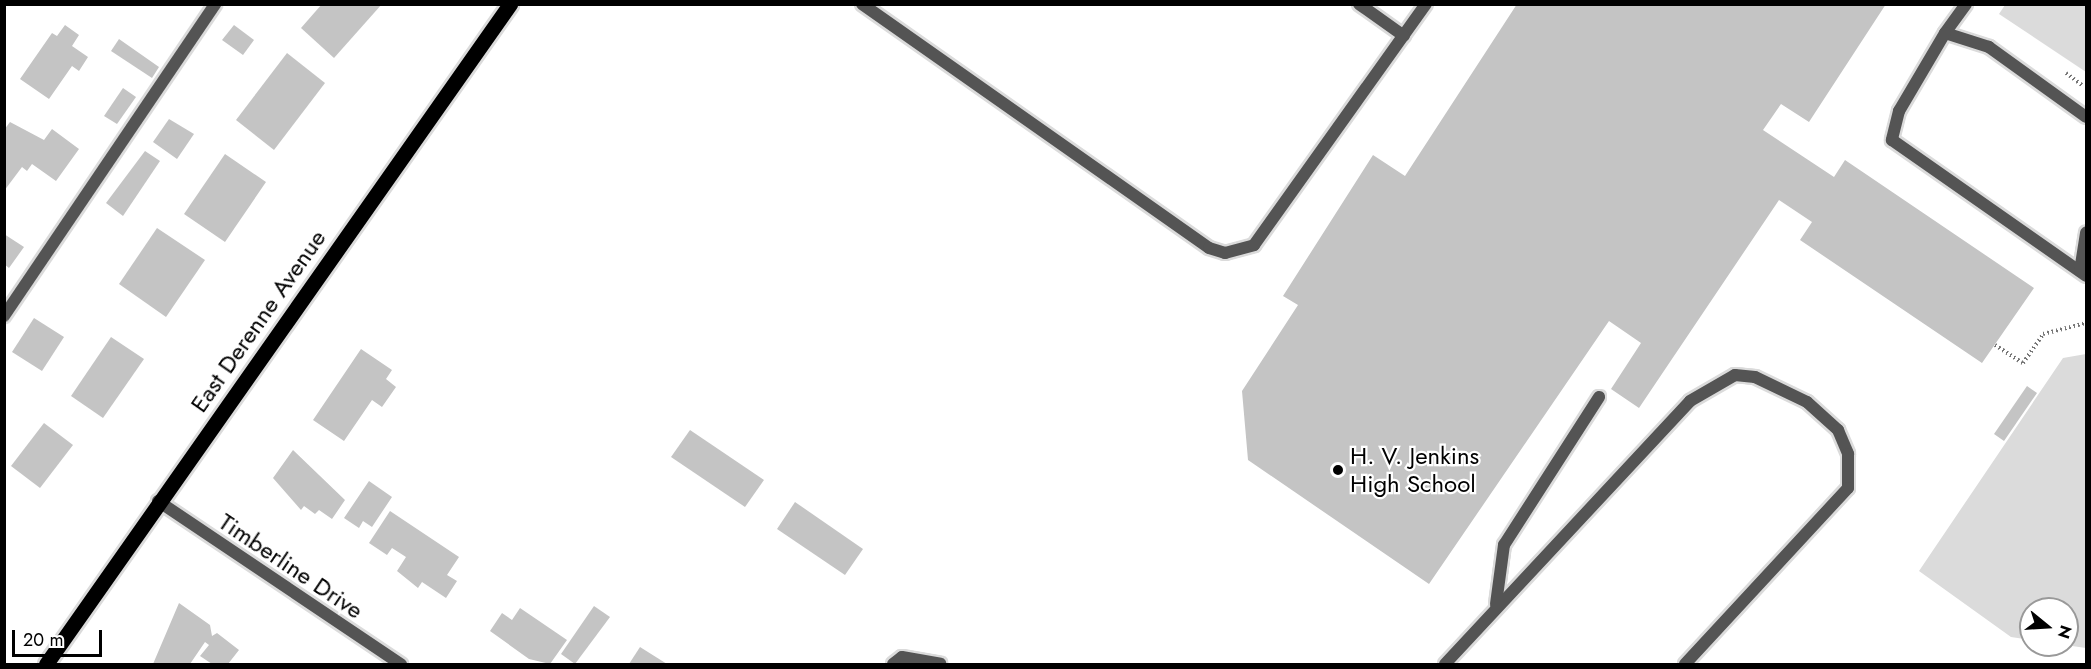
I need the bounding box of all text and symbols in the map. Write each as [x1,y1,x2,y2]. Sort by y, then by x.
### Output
street label: East Derenne Avenue [184,224,332,418]
place label: H. V. Jenkins High School [1350,442,1479,498]
marker: H. V. Jenkins High School [1331,463,1345,477]
street label: Timberline Drive [213,507,369,625]
north arrow [2019,597,2079,657]
scale bar [15,618,105,656]
text: N [2052,622,2078,642]
text: 20 m [23,627,63,653]

